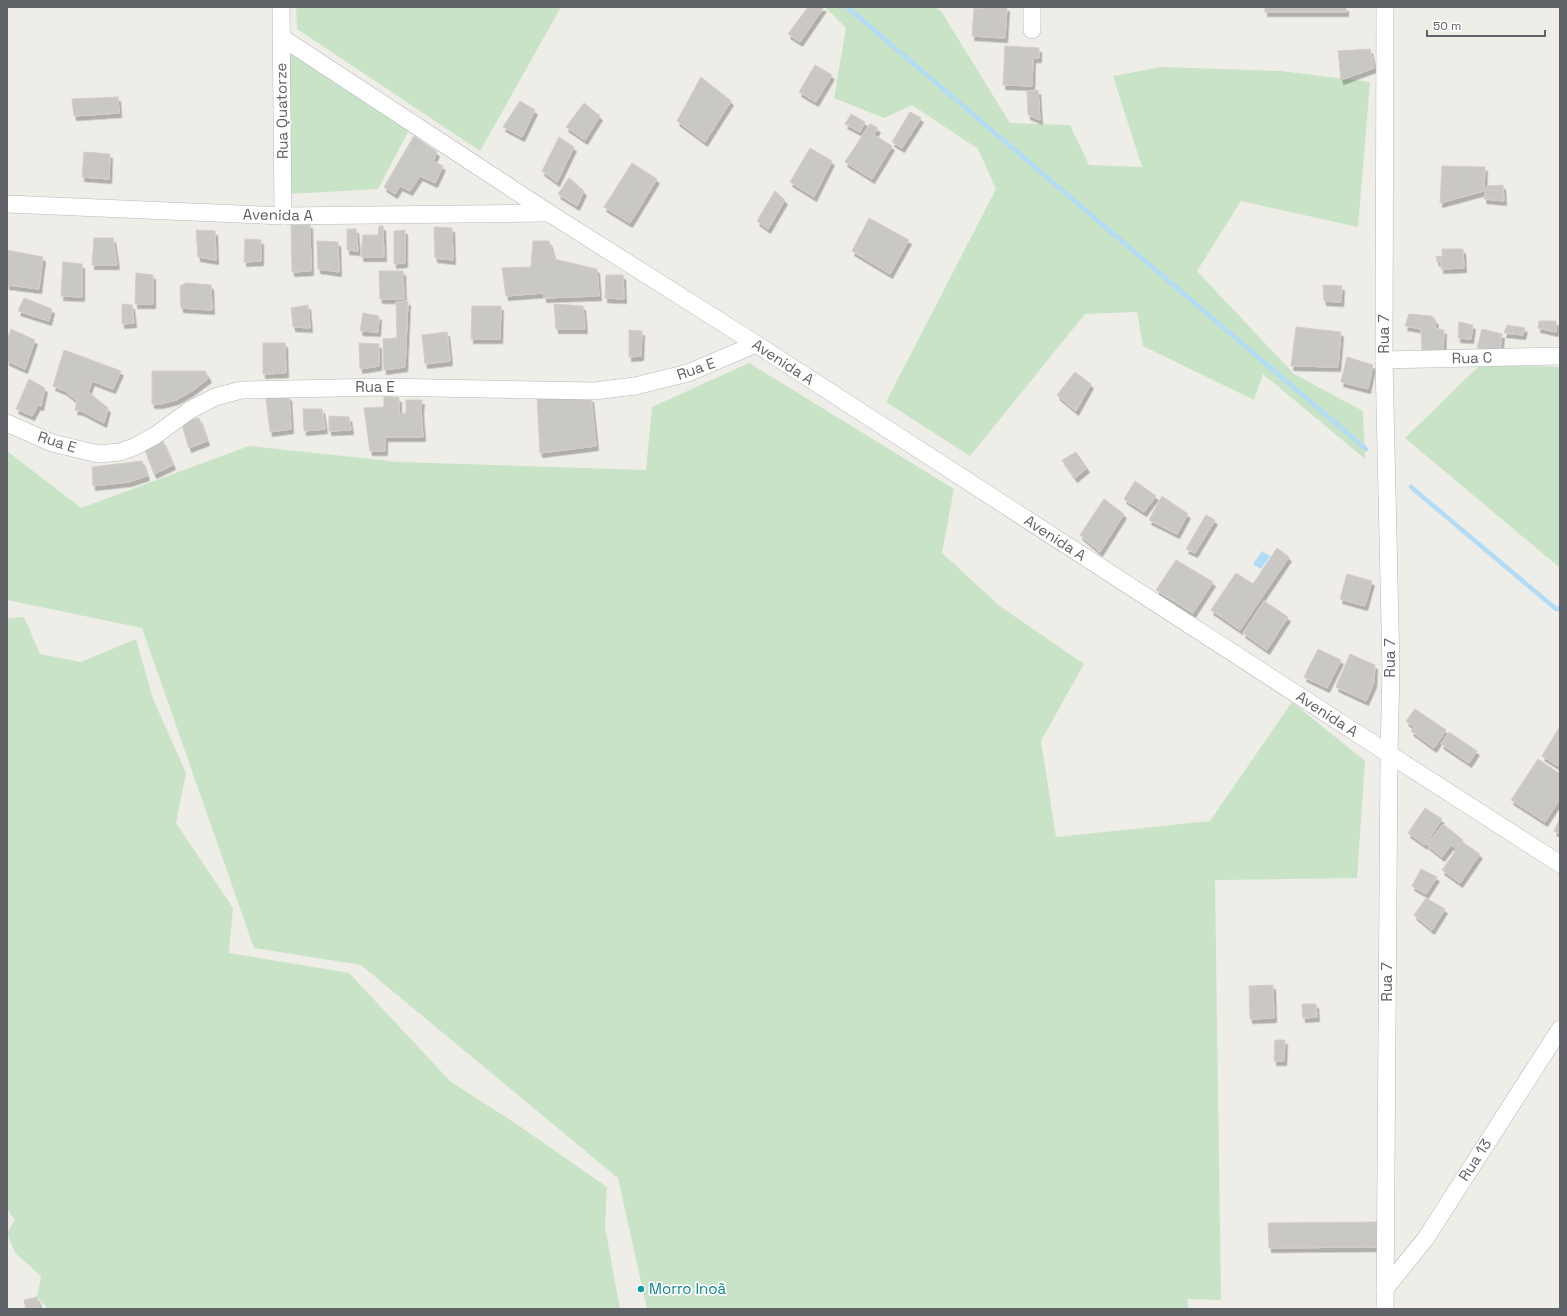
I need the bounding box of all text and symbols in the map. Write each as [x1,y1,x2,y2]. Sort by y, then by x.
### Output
scale bar [1427,12,1545,38]
text: 50 m [1433,18,1461,34]
street label: Rua Quatorze [271,63,292,159]
street label: Avenida A [243,204,314,225]
street label: Rua 7 [1374,314,1393,354]
street label: Avenida A [749,335,818,389]
street label: Rua C [1451,348,1493,367]
street label: Rua E [674,353,718,384]
street label: Rua E [355,377,395,396]
street label: Rua E [35,426,79,457]
street label: Avenida A [1021,511,1090,565]
street label: Rua 7 [1380,638,1399,678]
street label: Avenida A [1293,687,1362,741]
street label: Rua 7 [1377,962,1396,1002]
street label: Rua 13 [1454,1135,1495,1184]
place label: Morro Inoã [649,1279,727,1298]
marker: Morro Inoã [636,1284,646,1294]

